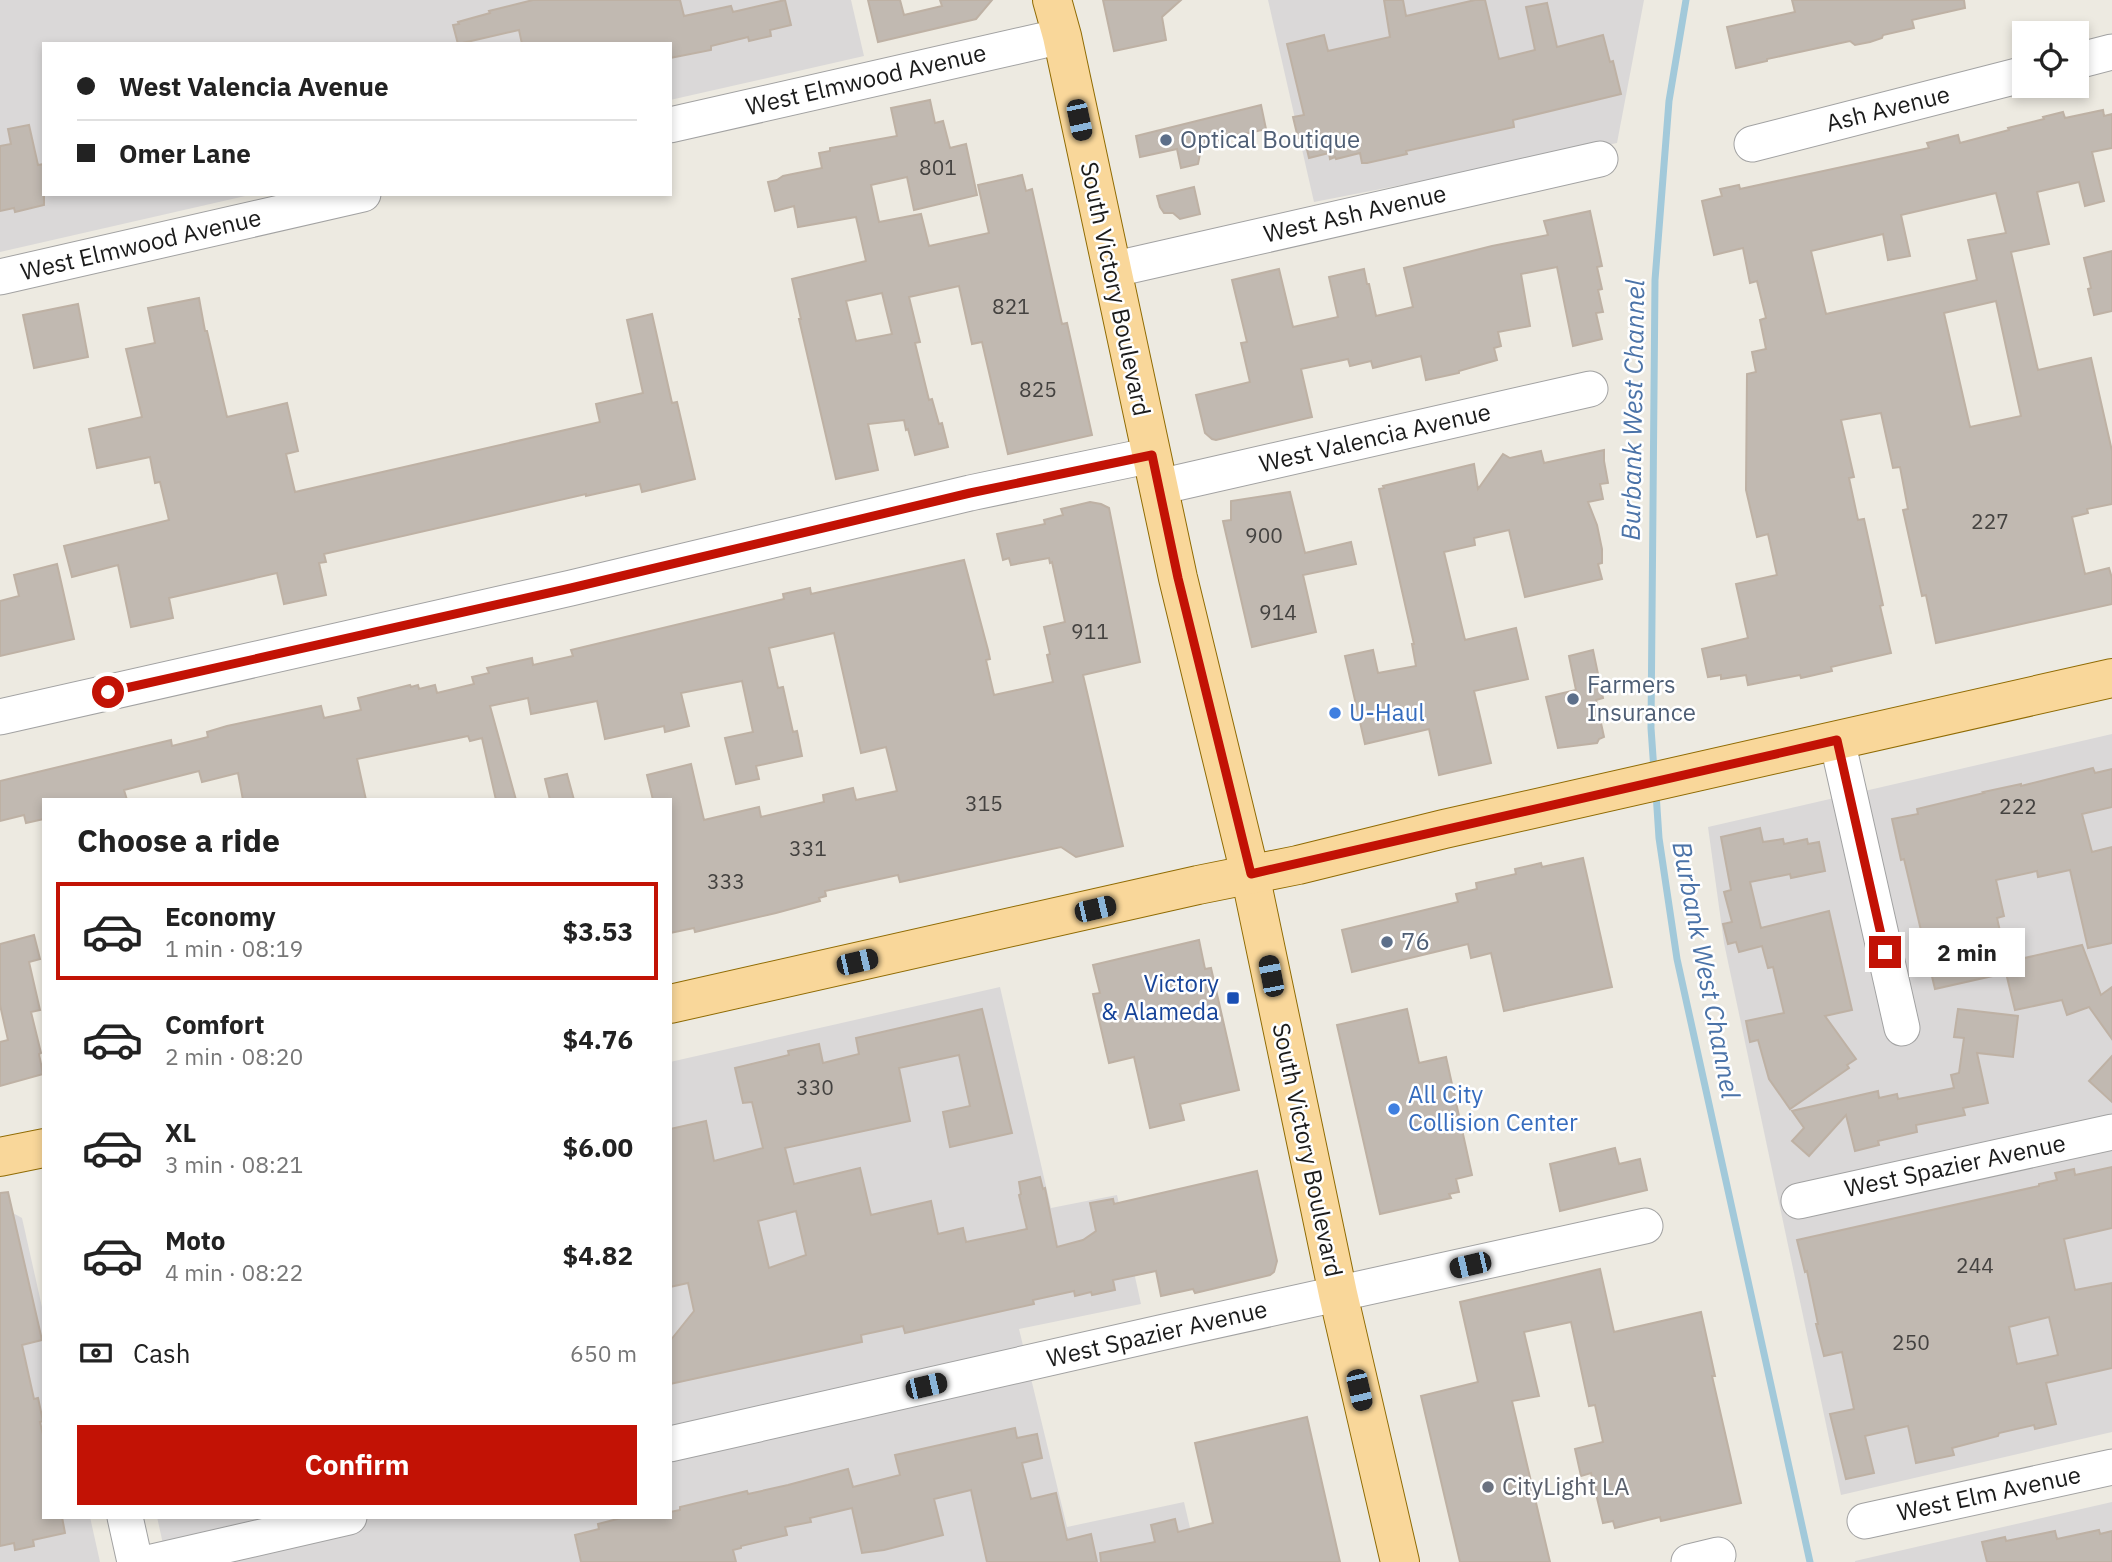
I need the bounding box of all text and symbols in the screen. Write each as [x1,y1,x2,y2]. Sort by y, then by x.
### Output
map controls [2012,21,2089,98]
button: locate [2012,21,2089,98]
street label: West Elmwood Avenue [742,36,989,122]
text: West Valencia Avenue [119,69,389,103]
street label: Ash Avenue [1823,77,1953,139]
car [1065,97,1094,143]
place label: Optical Boutique [1180,123,1360,155]
marker: Optical Boutique [1158,132,1174,148]
text: Omer Lane [119,136,251,170]
house number: 801 [919,153,957,181]
street label: South Victory Boulevard [1073,159,1159,419]
street label: West Ash Avenue [1260,176,1449,250]
street label: West Elmwood Avenue [17,201,264,287]
water label: Burbank West Channel [1613,279,1651,541]
house number: 821 [992,292,1030,320]
house number: 825 [1019,375,1057,403]
street label: West Valencia Avenue [1256,395,1494,479]
house number: 227 [1971,507,2009,535]
house number: 900 [1245,521,1283,549]
house number: 914 [1259,598,1297,626]
house number: 911 [1071,617,1109,645]
place label: Farmers Insurance [1587,668,1696,728]
route start [92,676,124,708]
marker: Farmers Insurance [1565,691,1581,707]
place label: U-Haul [1349,696,1425,728]
marker: U-Haul [1327,705,1343,721]
house number: 315 [965,789,1003,817]
house number: 222 [1999,792,2037,820]
text: Choose a ride [77,819,280,861]
house number: 331 [789,834,827,862]
water label: Burbank West Channel [1665,838,1749,1101]
house number: 333 [707,867,745,895]
car [1073,894,1118,924]
text: Economy [165,899,276,933]
icon: car [81,900,144,963]
text: $3.53 [563,914,633,948]
place label: 76 [1401,925,1430,957]
callout: 2 min [1910,928,2025,976]
text: 1 min · 08:19 [165,933,303,963]
marker: 76 [1379,934,1395,950]
route end [1869,936,1901,968]
text: 2 min [1937,937,1997,967]
car [835,947,880,977]
car [1257,953,1286,999]
place label: Victory & Alameda [1101,967,1219,1027]
marker: Victory & Alameda [1225,990,1241,1006]
text: Comfort [165,1007,264,1041]
icon: car [81,1008,144,1071]
street label: South Victory Boulevard [1265,1020,1351,1280]
text: $4.76 [563,1022,633,1056]
text: 2 min · 08:20 [165,1041,303,1071]
house number: 330 [796,1073,834,1101]
place label: All City Collision Center [1408,1078,1578,1138]
marker: All City Collision Center [1386,1101,1402,1117]
text: XL [165,1115,196,1149]
icon: car [81,1116,144,1179]
street label: West Spazier Avenue [1841,1126,2068,1204]
text: $6.00 [563,1130,633,1164]
text: 3 min · 08:21 [165,1149,303,1179]
text: Moto [165,1223,225,1257]
icon: car [81,1224,144,1287]
text: $4.82 [563,1238,633,1272]
car [1448,1250,1493,1280]
house number: 244 [1956,1251,1994,1279]
text: 4 min · 08:22 [165,1257,303,1287]
street label: West Spazier Avenue [1043,1292,1270,1374]
house number: 250 [1892,1328,1930,1356]
icon: cash [77,1334,115,1372]
text: Cash [133,1336,190,1370]
text: 650 m [570,1338,637,1368]
car [1345,1367,1374,1413]
car [904,1371,949,1401]
button: Confirm [77,1425,637,1505]
street label: West Elm Avenue [1894,1458,2084,1528]
place label: CityLight LA [1502,1470,1630,1502]
marker: CityLight LA [1480,1479,1496,1495]

